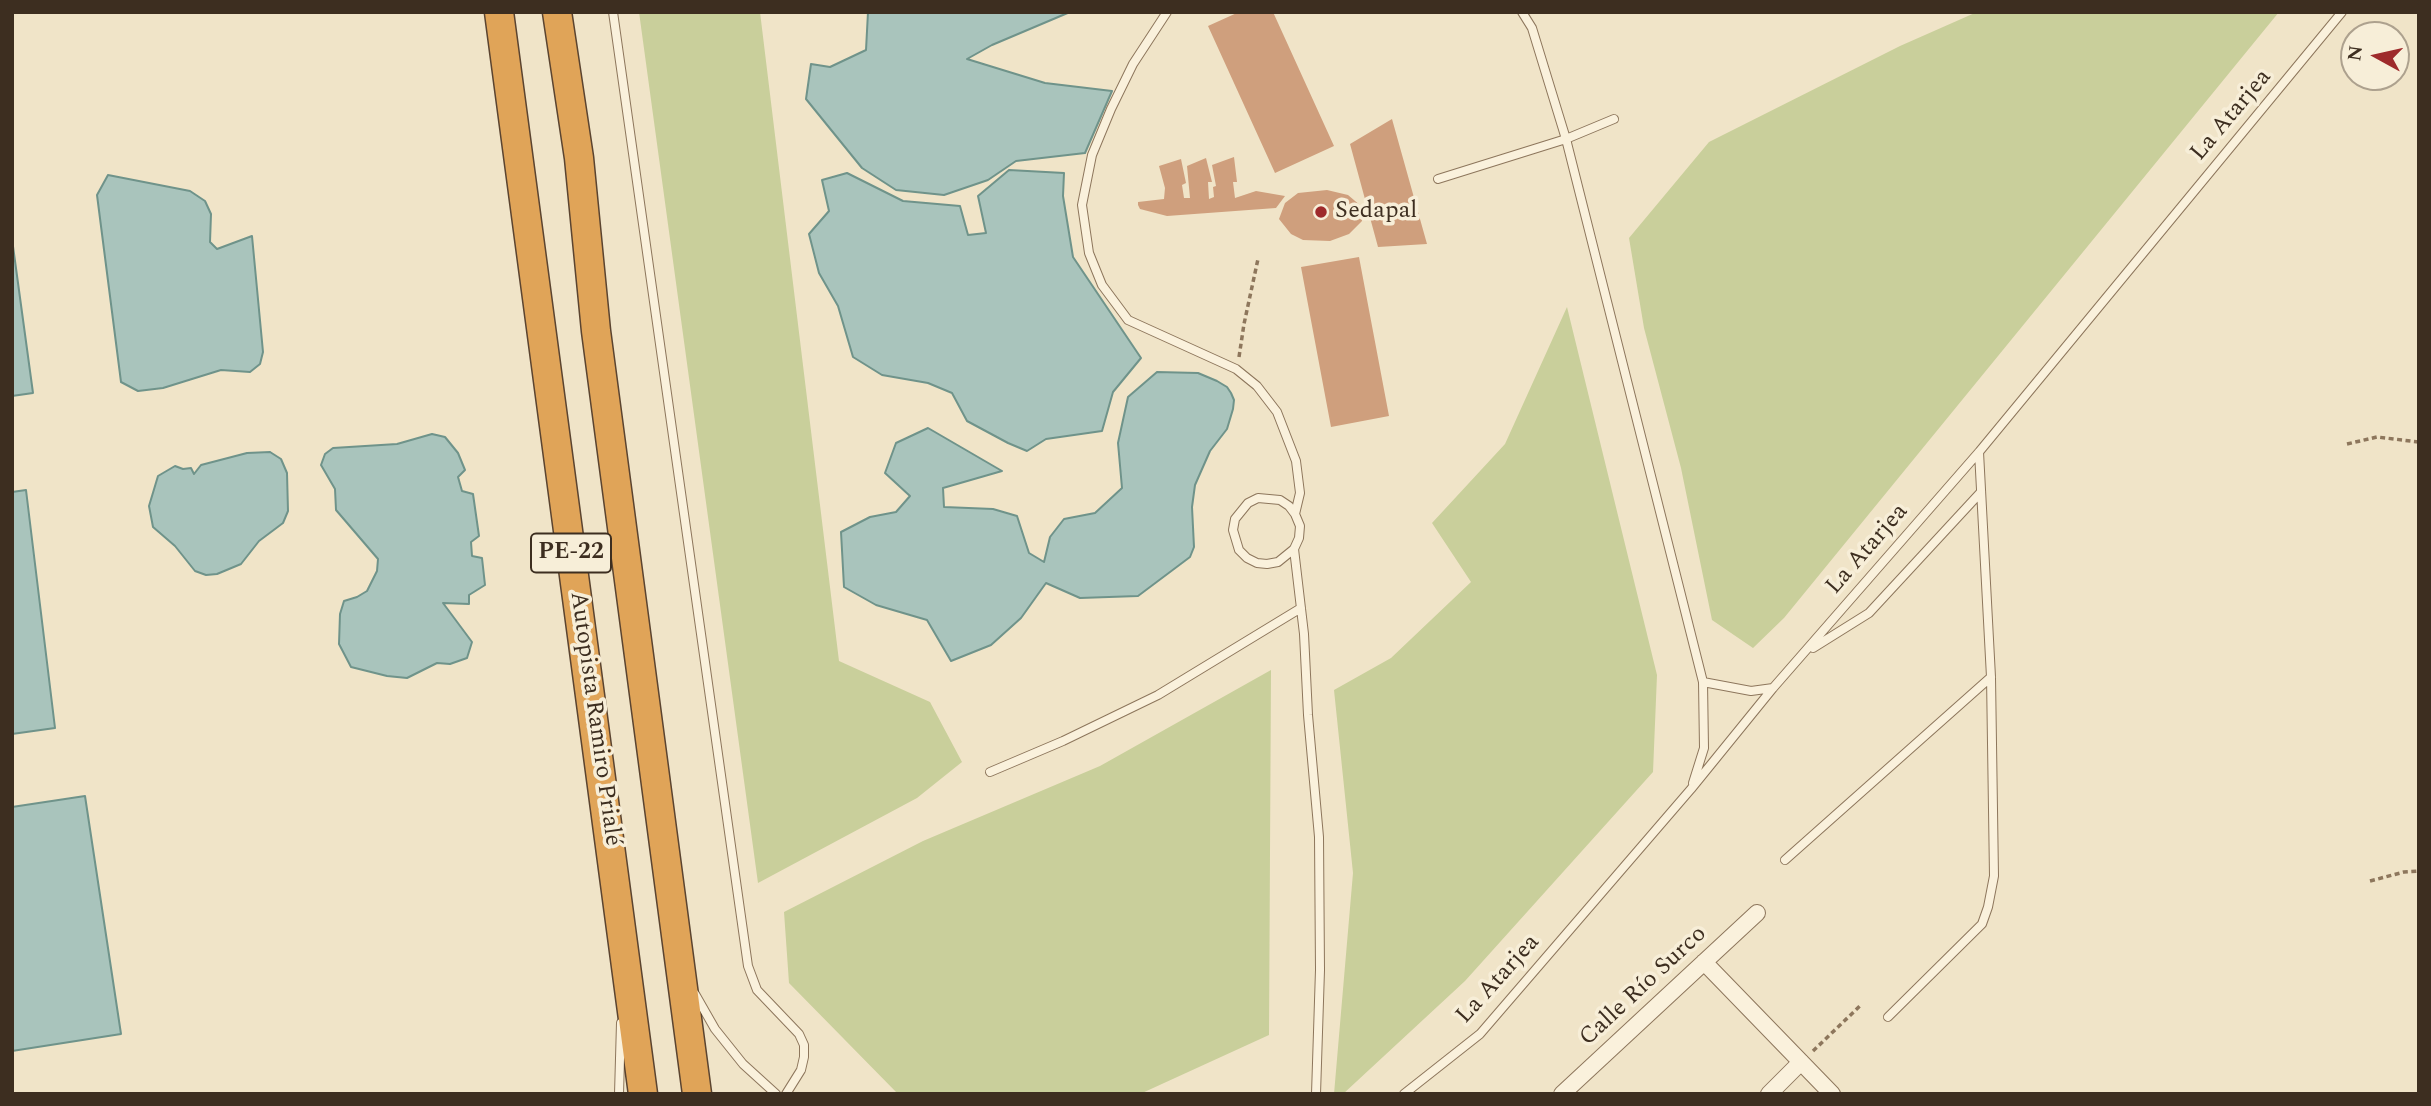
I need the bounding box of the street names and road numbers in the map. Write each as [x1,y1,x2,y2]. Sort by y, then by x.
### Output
street label: La Atarjea [2185,64,2279,168]
street label: La Atarjea [1821,499,1915,601]
road number: PE-22 [531,534,611,572]
street label: Autopista Ramiro Prialé [562,590,626,848]
street label: Calle Río Surco [1574,921,1714,1053]
street label: La Atarjea [1451,929,1547,1031]

